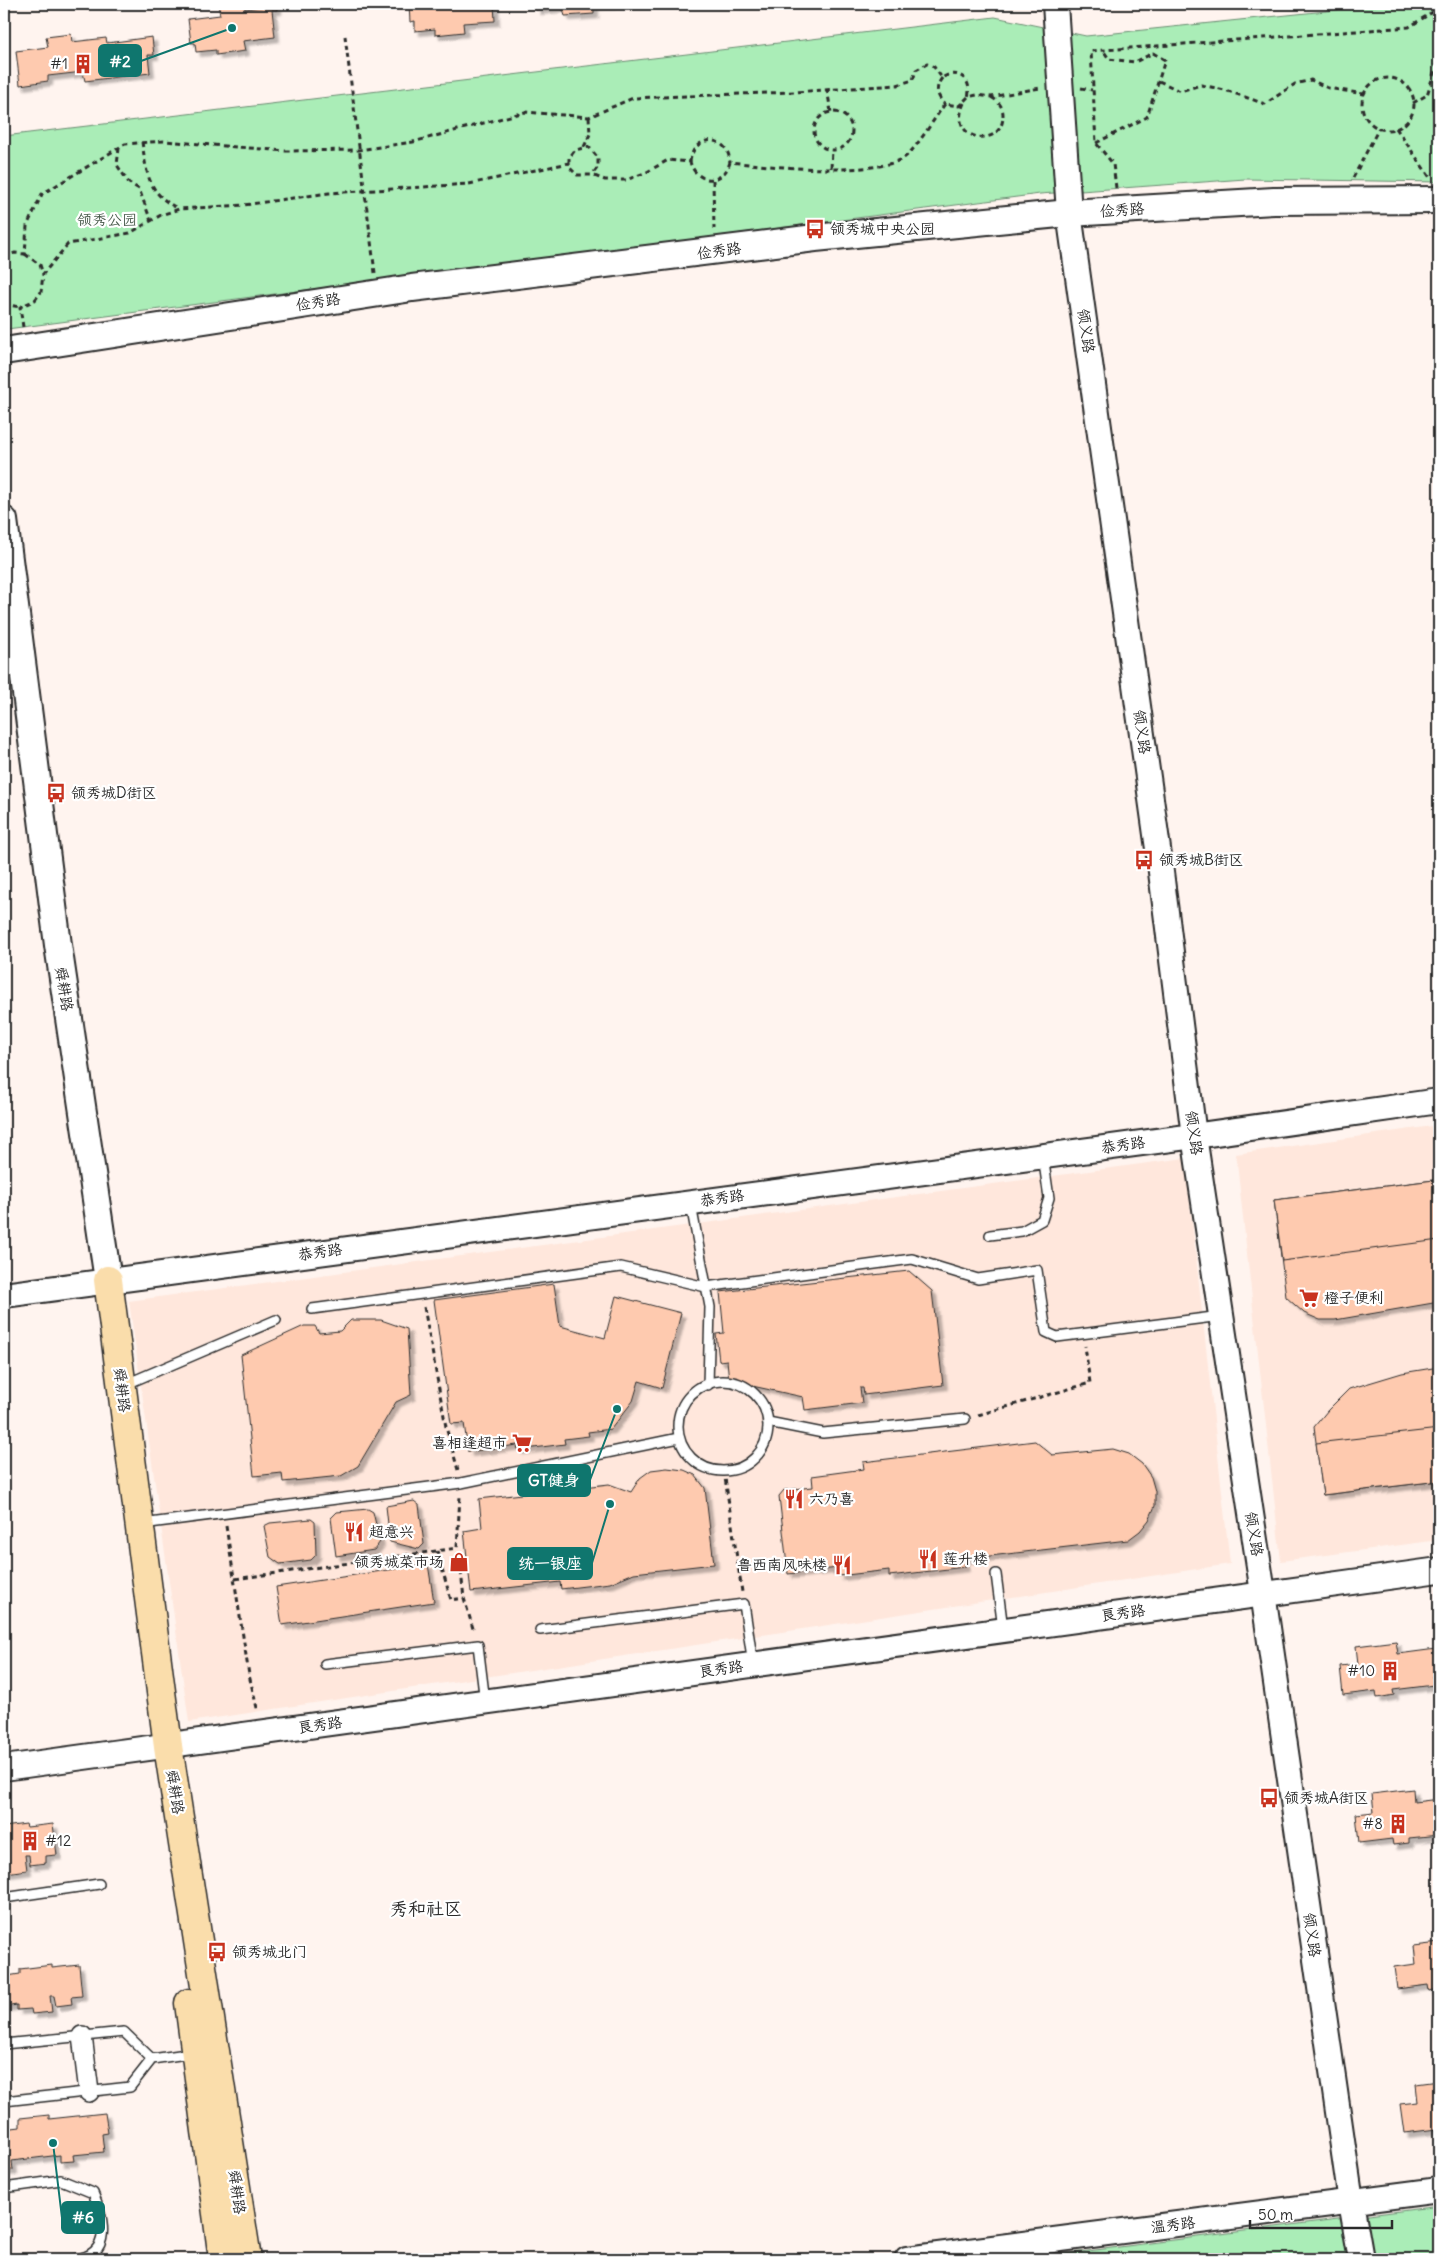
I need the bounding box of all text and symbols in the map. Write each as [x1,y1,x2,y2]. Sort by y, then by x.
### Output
callout: #2 [99,45,141,76]
text: #2 [109,51,131,71]
building icon: #1 [72,53,94,75]
place label: #1 [50,54,68,73]
street label: 俭秀路 [1099,198,1145,221]
park label: 领秀公园 [77,210,137,229]
bus stop icon: 领秀城中央公园 [804,218,826,240]
place label: 领秀城中央公园 [830,219,935,238]
street label: 俭秀路 [695,238,743,263]
street label: 俭秀路 [294,289,342,314]
street label: 领义路 [1074,307,1099,355]
street label: 领义路 [1130,708,1155,756]
bus stop icon: 领秀城D街区 [45,782,67,804]
place label: 领秀城D街区 [71,783,157,802]
bus stop icon: 领秀城B街区 [1133,849,1155,871]
place label: 领秀城B街区 [1159,850,1244,869]
street label: 舜耕路 [52,965,77,1013]
street label: 领义路 [1182,1109,1207,1157]
street label: 恭秀路 [1099,1132,1147,1157]
street label: 恭秀路 [698,1185,746,1210]
street label: 恭秀路 [296,1239,344,1264]
supermarket icon: 橙子便利 [1298,1287,1320,1309]
place label: 橙子便利 [1324,1288,1384,1307]
street label: 舜耕路 [110,1366,135,1413]
supermarket icon: 喜相逢超市 [511,1432,533,1454]
place label: 喜相逢超市 [432,1433,507,1452]
callout: GT健身 [518,1465,590,1496]
text: GT健身 [528,1470,580,1490]
restaurant icon: 六乃喜 [783,1488,805,1510]
place label: 六乃喜 [809,1489,854,1508]
street label: 领义路 [1242,1510,1267,1558]
restaurant icon: 超意兴 [343,1521,365,1543]
place label: 超意兴 [369,1522,414,1541]
callout: 统一银座 [508,1548,592,1579]
restaurant icon: 莲升楼 [917,1548,939,1570]
place label: 莲升楼 [943,1549,988,1568]
shop icon: 领秀城菜市场 [448,1551,470,1573]
place label: 领秀城菜市场 [354,1552,444,1571]
text: 统一银座 [518,1553,582,1573]
restaurant icon: 鲁西南风味楼 [831,1554,853,1576]
place label: 鲁西南风味楼 [737,1555,827,1574]
street label: 良秀路 [1099,1600,1147,1625]
street label: 良秀路 [697,1656,745,1681]
building icon: #10 [1379,1660,1401,1682]
place label: #10 [1347,1661,1375,1680]
street label: 良秀路 [296,1712,344,1737]
street label: 舜耕路 [163,1768,188,1816]
bus stop icon: 领秀城A街区 [1258,1787,1280,1809]
place label: 领秀城A街区 [1284,1788,1369,1807]
building icon: #8 [1387,1813,1409,1835]
place label: #8 [1362,1814,1383,1833]
building icon: #12 [19,1830,41,1852]
place label: #12 [45,1831,71,1850]
district label: 秀和社区 [390,1897,462,1920]
street label: 领义路 [1300,1911,1325,1959]
bus stop icon: 领秀城北门 [206,1941,228,1963]
place label: 领秀城北门 [232,1942,307,1961]
street label: 舜耕路 [225,2168,250,2216]
scale bar [1250,2198,1393,2230]
callout: #6 [62,2202,104,2233]
text: 50 m [1258,2205,1293,2224]
text: #6 [72,2207,94,2227]
street label: 温秀路 [1149,2212,1196,2237]

